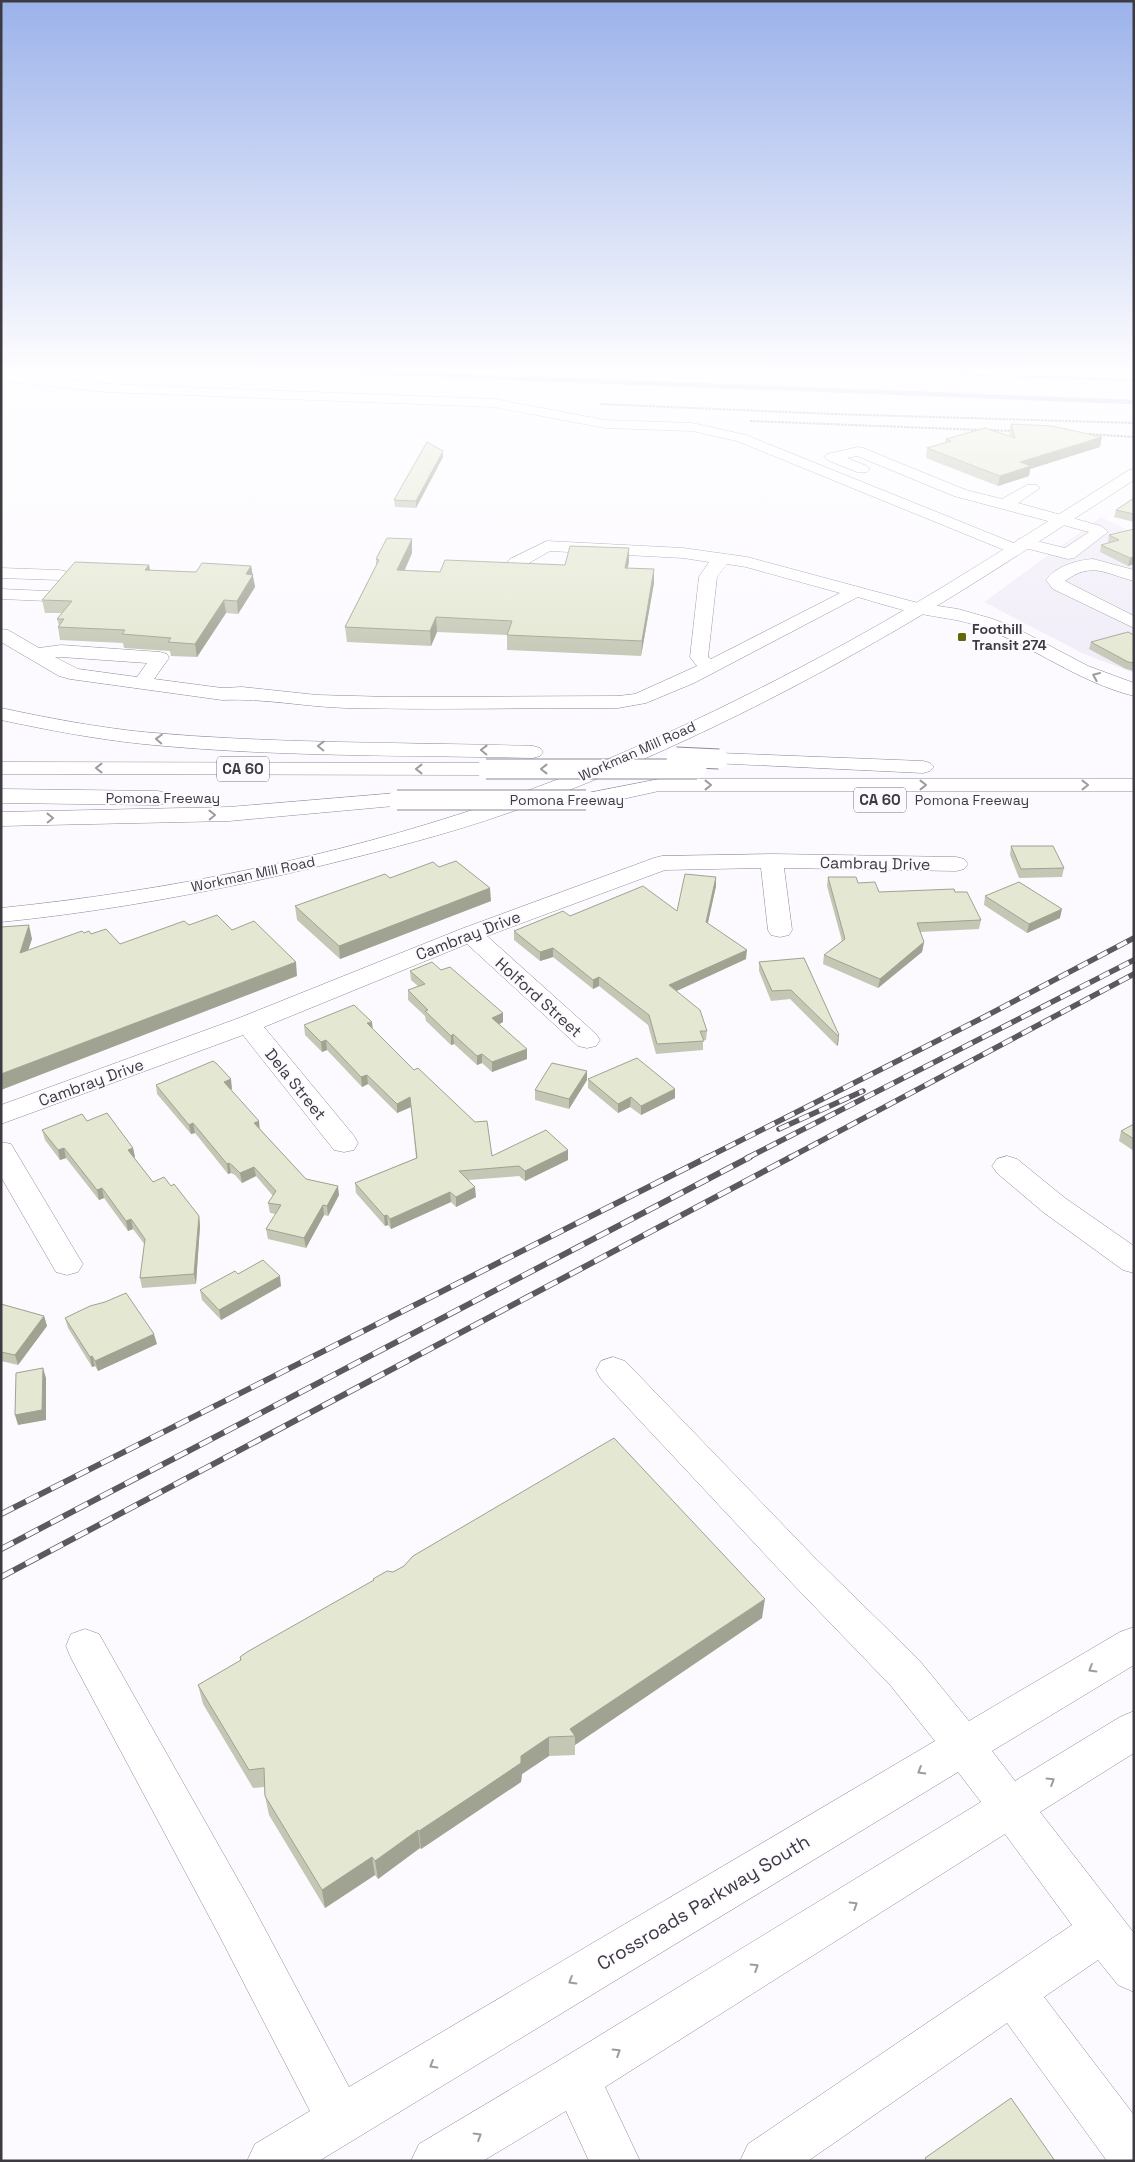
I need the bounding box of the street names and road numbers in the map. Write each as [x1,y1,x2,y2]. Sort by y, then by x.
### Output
street label: Workman Mill Road [576,717,698,785]
road number: CA 60 [217,756,269,782]
road number: CA 60 [854,788,906,812]
street label: Pomona Freeway [106,789,220,807]
street label: Pomona Freeway [510,791,624,809]
street label: Pomona Freeway [915,791,1029,809]
street label: Workman Mill Road [189,852,317,896]
street label: Cambray Drive [820,852,930,875]
street label: Cambray Drive [413,906,524,965]
street label: Holford Street [491,953,587,1042]
street label: Dela Street [260,1044,331,1124]
street label: Cambray Drive [36,1054,147,1111]
street label: Crossroads Parkway South [592,1829,814,1976]

